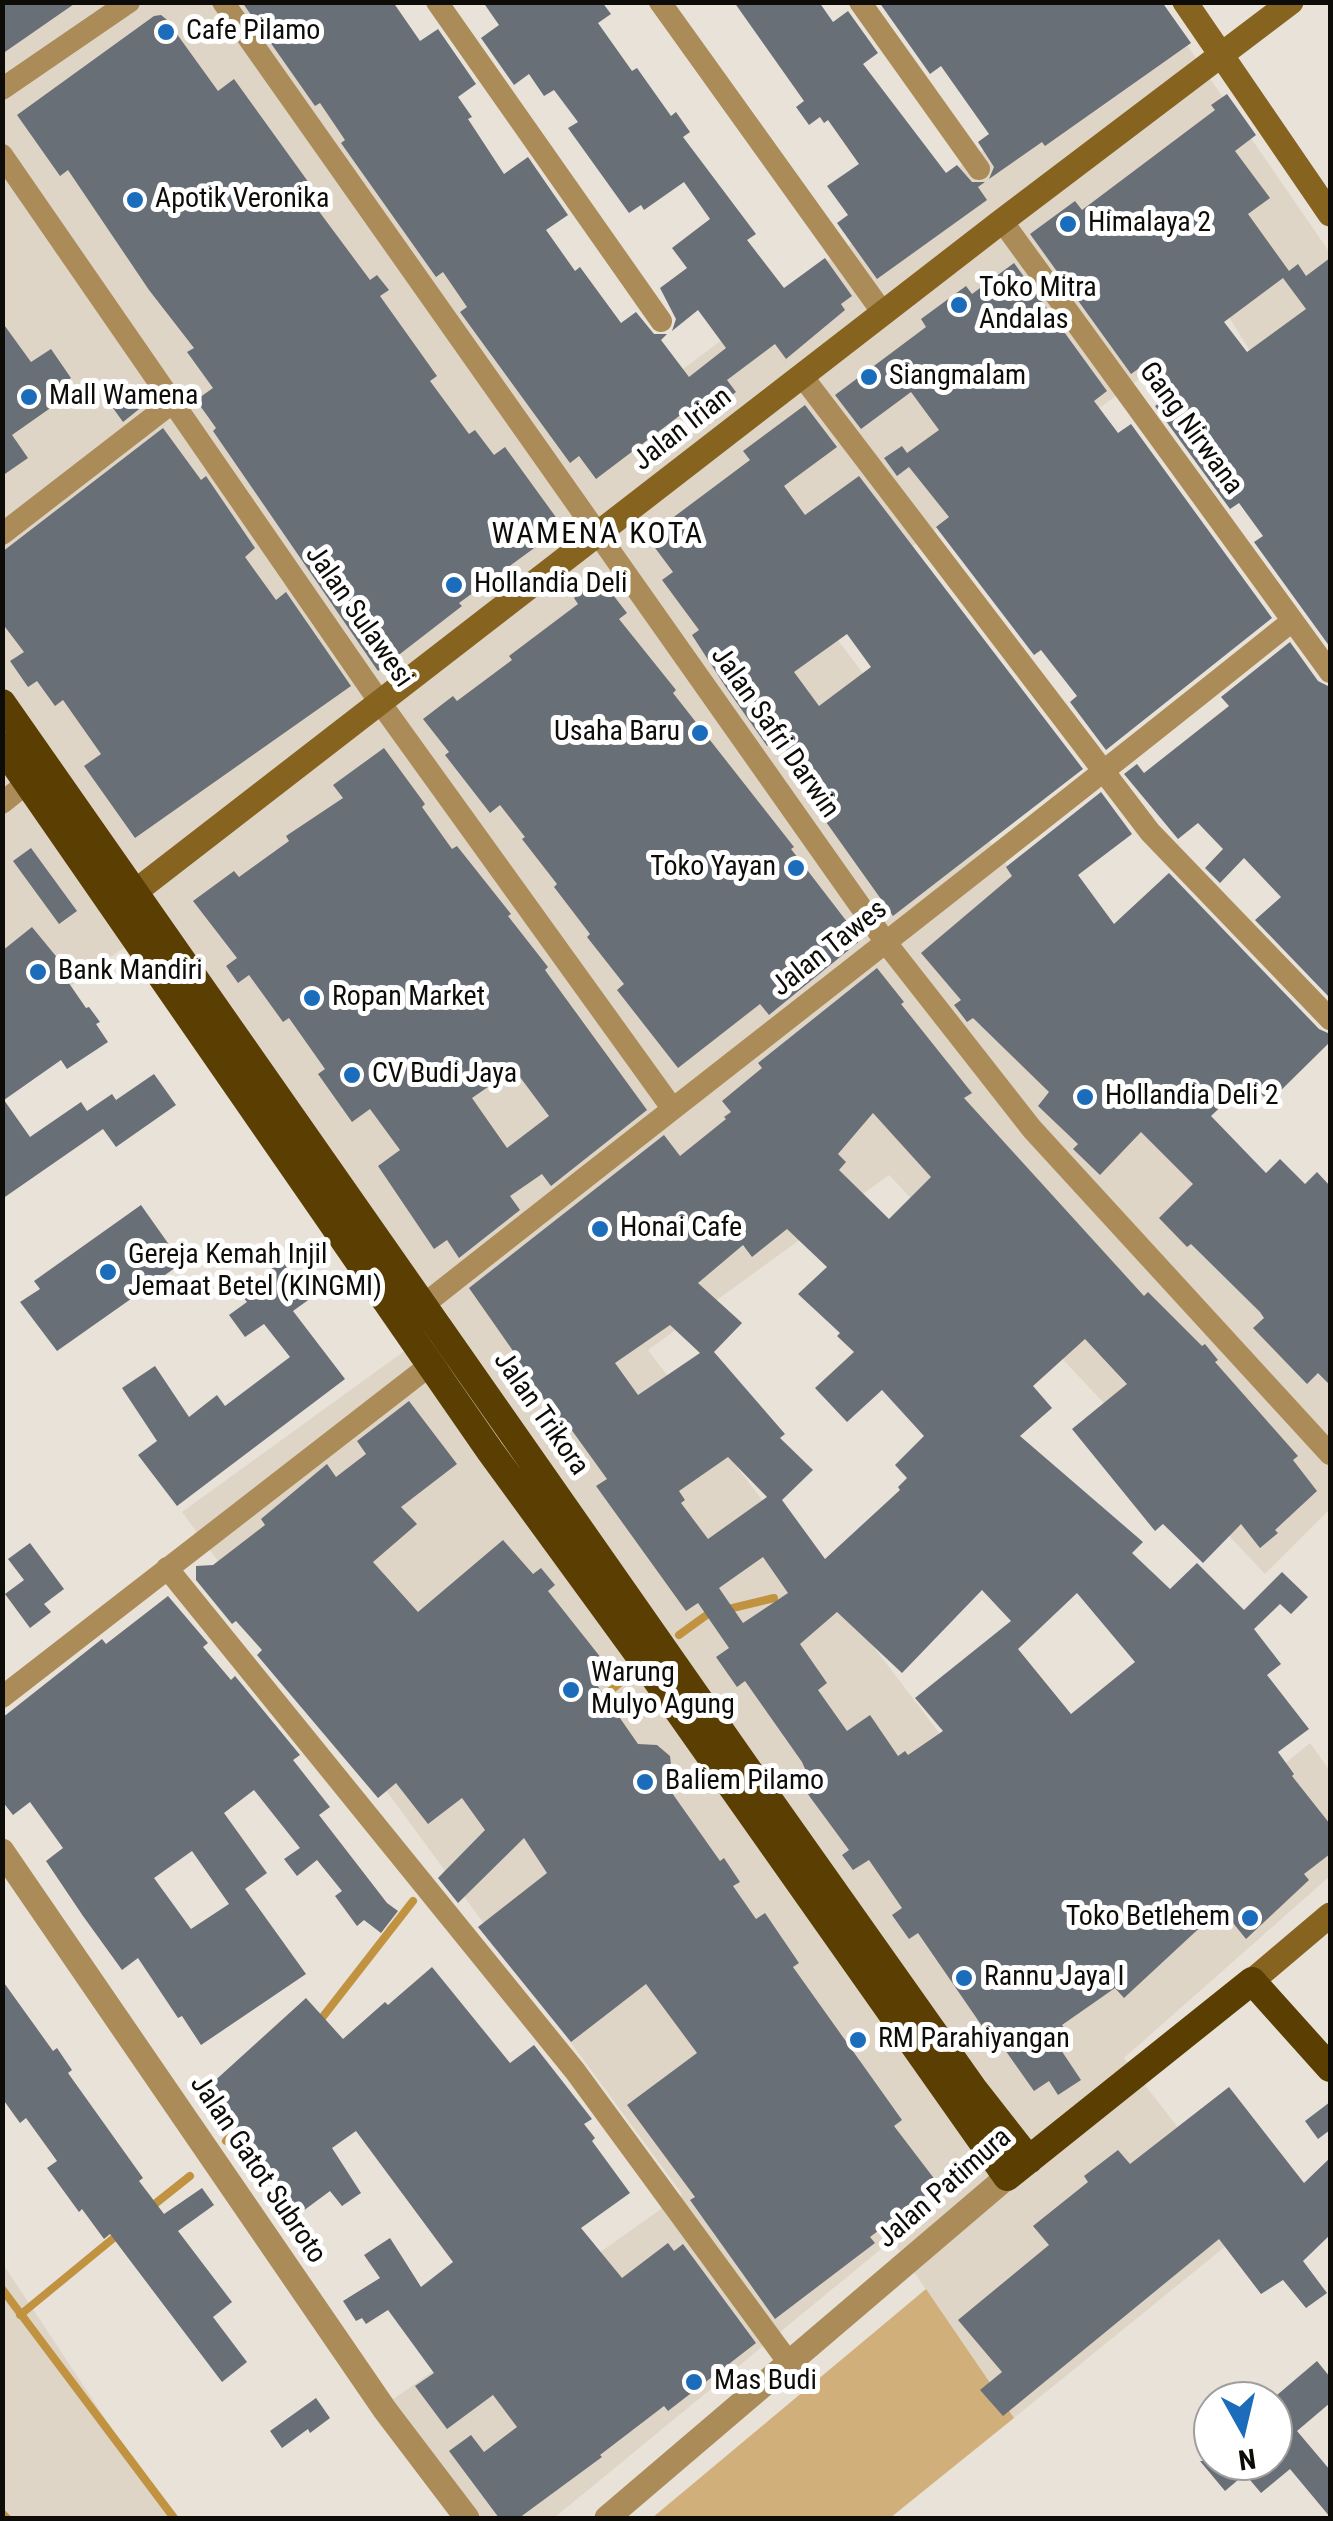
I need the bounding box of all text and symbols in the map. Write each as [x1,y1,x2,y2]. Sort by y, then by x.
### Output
place label: Cafe Pilamo [186,15,320,49]
marker: Cafe Pilamo [155,21,177,43]
place label: Apotik Veronika [155,183,329,217]
marker: Apotik Veronika [124,189,146,211]
place label: Himalaya 2 [1088,207,1211,241]
marker: Himalaya 2 [1057,213,1079,235]
place label: Toko Mitra Andalas [979,272,1097,338]
marker: Toko Mitra Andalas [948,294,970,316]
street label: Gang Nirwana [1131,356,1249,502]
place label: Siangmalam [889,360,1026,394]
marker: Siangmalam [858,366,880,388]
place label: Mall Wamena [49,380,198,414]
street label: Jalan Irian [627,381,739,479]
marker: Mall Wamena [18,386,40,408]
district label: WAMENA KOTA [492,517,704,553]
street label: Jalan Sulawesi [297,540,419,694]
place label: Hollandia Deli [474,568,627,602]
marker: Hollandia Deli [443,574,465,596]
street label: Jalan Safri Darwin [703,641,845,825]
place label: Usaha Baru [554,716,680,750]
marker: Usaha Baru [689,722,711,744]
place label: Toko Yayan [650,851,776,885]
marker: Toko Yayan [785,857,807,879]
street label: Jalan Tawes [766,893,894,1005]
place label: Bank Mandiri [58,955,203,989]
marker: Bank Mandiri [27,961,49,983]
place label: Ropan Market [332,981,485,1015]
marker: Ropan Market [301,987,323,1009]
place label: CV Budi Jaya [372,1058,517,1092]
marker: CV Budi Jaya [341,1064,363,1086]
place label: Hollandia Deli 2 [1105,1080,1279,1114]
marker: Hollandia Deli 2 [1074,1086,1096,1108]
place label: Honai Cafe [620,1212,742,1246]
marker: Honai Cafe [589,1218,611,1240]
place label: Gereja Kemah Injil Jemaat Betel (KINGMI) [128,1239,382,1305]
marker: Gereja Kemah Injil Jemaat Betel (KINGMI) [97,1261,119,1283]
street label: Jalan Trikora [485,1346,595,1482]
place label: Warung Mulyo Agung [591,1657,735,1723]
marker: Warung Mulyo Agung [560,1679,582,1701]
place label: Baliem Pilamo [665,1765,824,1799]
marker: Baliem Pilamo [634,1771,656,1793]
place label: Toko Betlehem [1066,1901,1230,1935]
marker: Toko Betlehem [1239,1907,1261,1929]
place label: Rannu Jaya I [984,1961,1124,1995]
marker: Rannu Jaya I [953,1967,975,1989]
place label: RM Parahiyangan [878,2023,1070,2057]
marker: RM Parahiyangan [847,2029,869,2051]
street label: Jalan Gatot Subroto [182,2070,332,2270]
street label: Jalan Patimura [871,2122,1019,2256]
place label: Mas Budi [714,2365,817,2399]
marker: Mas Budi [683,2371,705,2393]
north arrow [1193,2381,1293,2481]
text: N [1236,2442,1258,2477]

